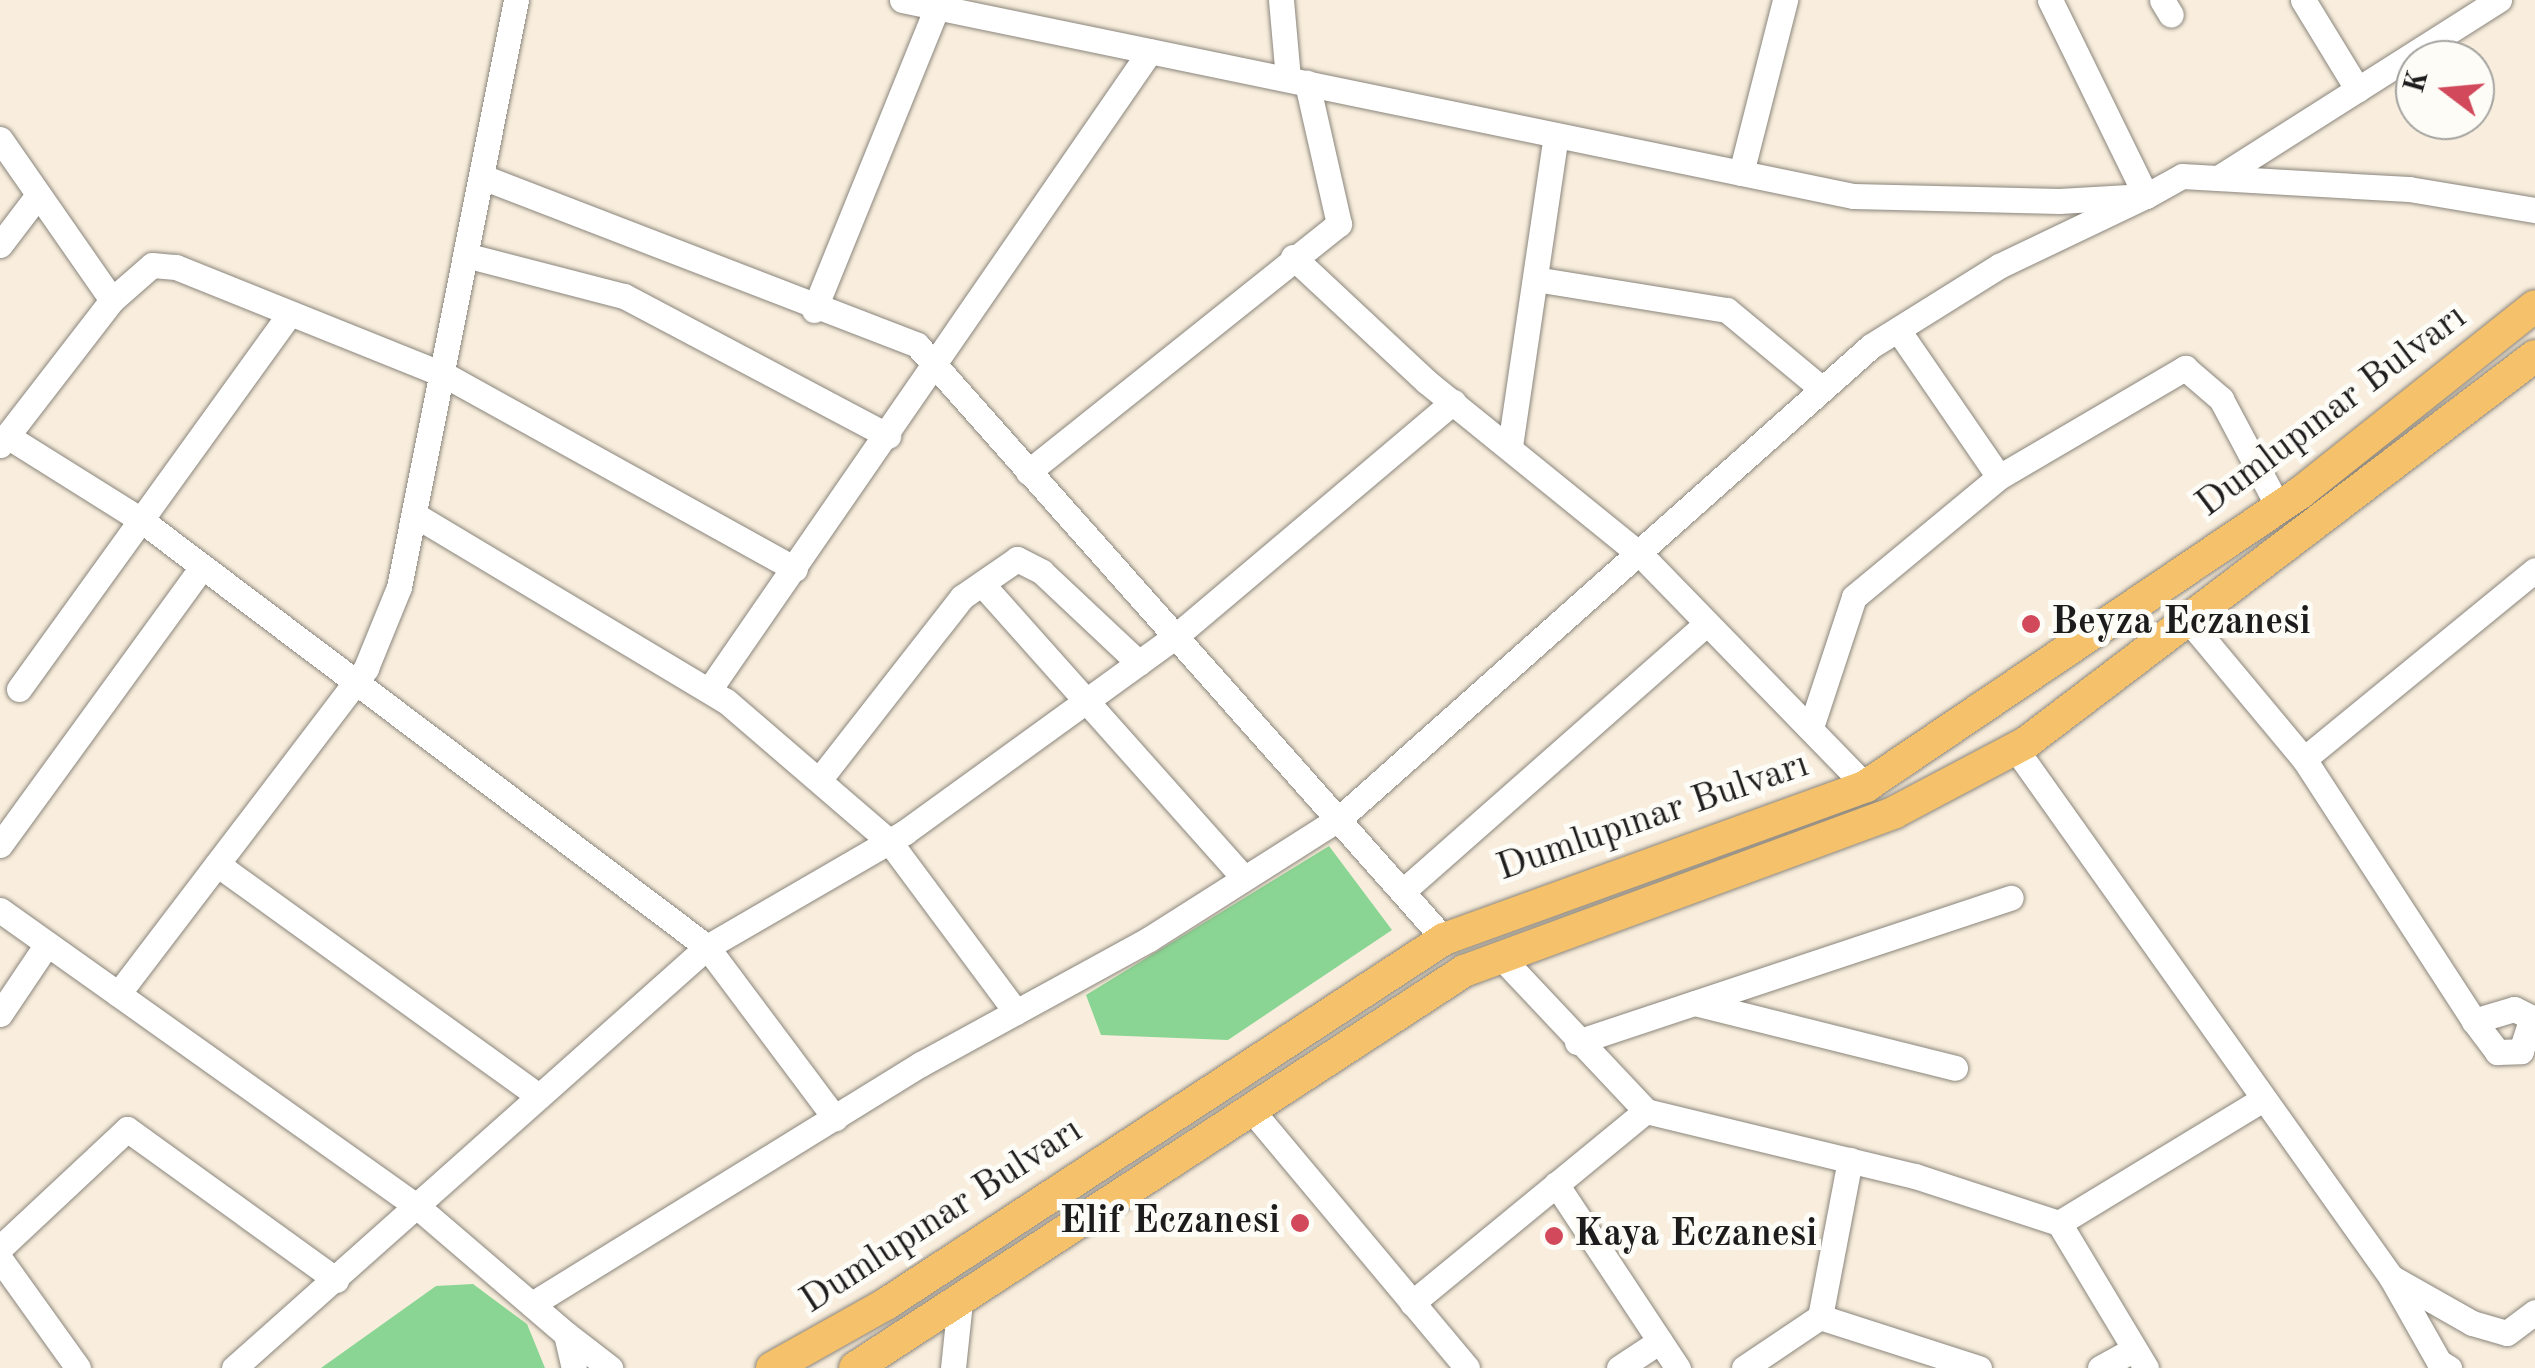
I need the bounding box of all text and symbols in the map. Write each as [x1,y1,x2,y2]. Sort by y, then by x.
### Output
north arrow [2395,40,2495,140]
text: K [2402,68,2435,97]
street label: Dumlupınar Bulvarı [2188,296,2476,528]
place label: Beyza Eczanesi [2051,601,2311,647]
marker: Beyza Eczanesi [2020,613,2042,635]
street label: Dumlupınar Bulvarı [1491,743,1815,893]
street label: Dumlupınar Bulvarı [793,1109,1091,1325]
place label: Elif Eczanesi [1059,1200,1280,1246]
marker: Elif Eczanesi [1289,1212,1311,1234]
place label: Kaya Eczanesi [1574,1213,1817,1259]
marker: Kaya Eczanesi [1543,1225,1565,1247]

